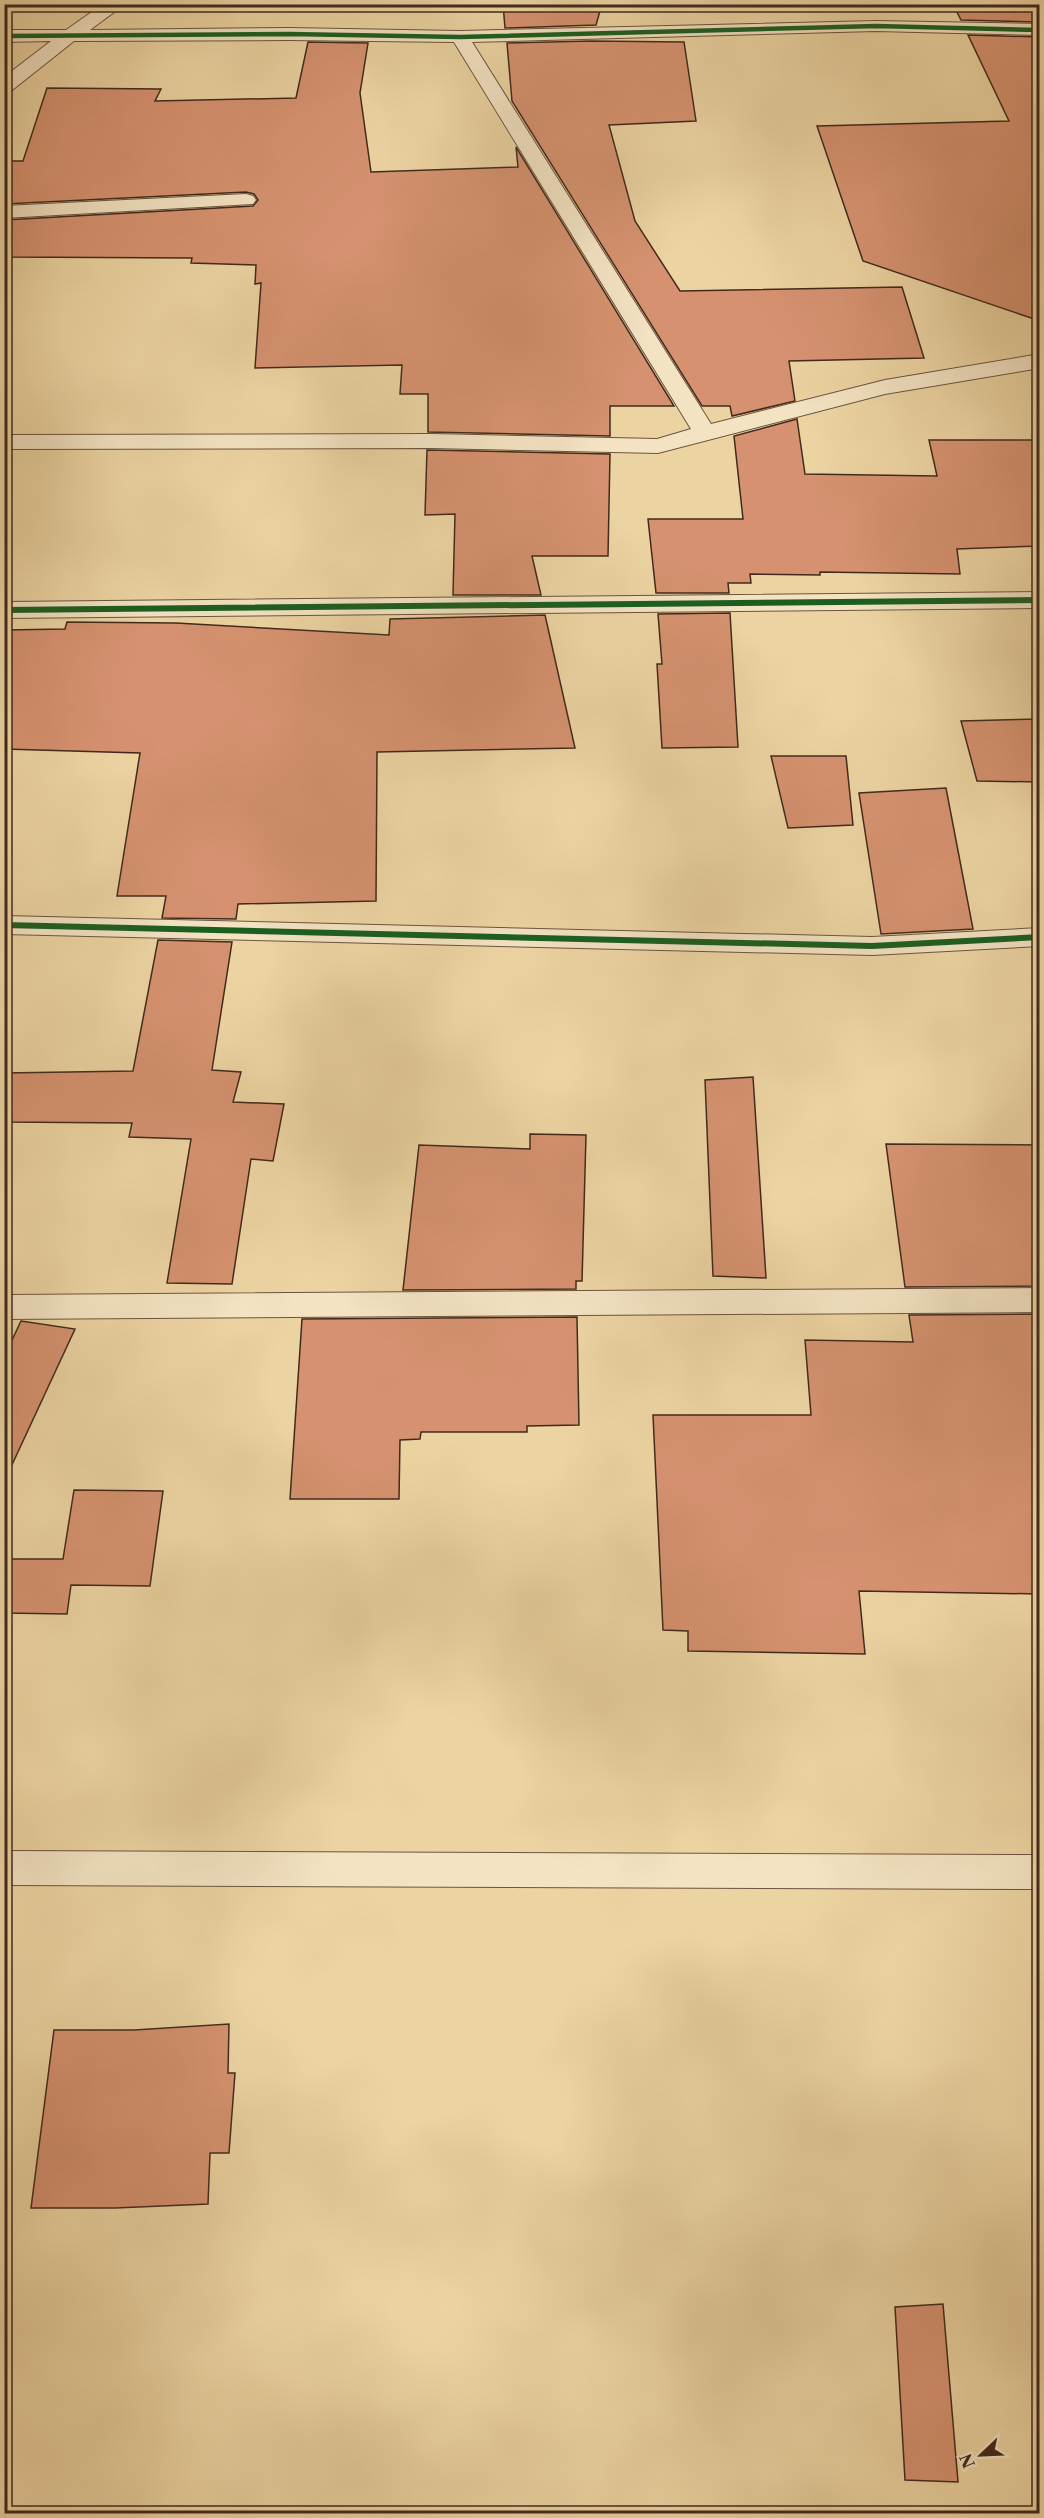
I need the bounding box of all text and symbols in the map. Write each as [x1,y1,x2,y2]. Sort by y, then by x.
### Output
north arrow [951,2425,1011,2485]
text: N [955,2450,979,2471]

